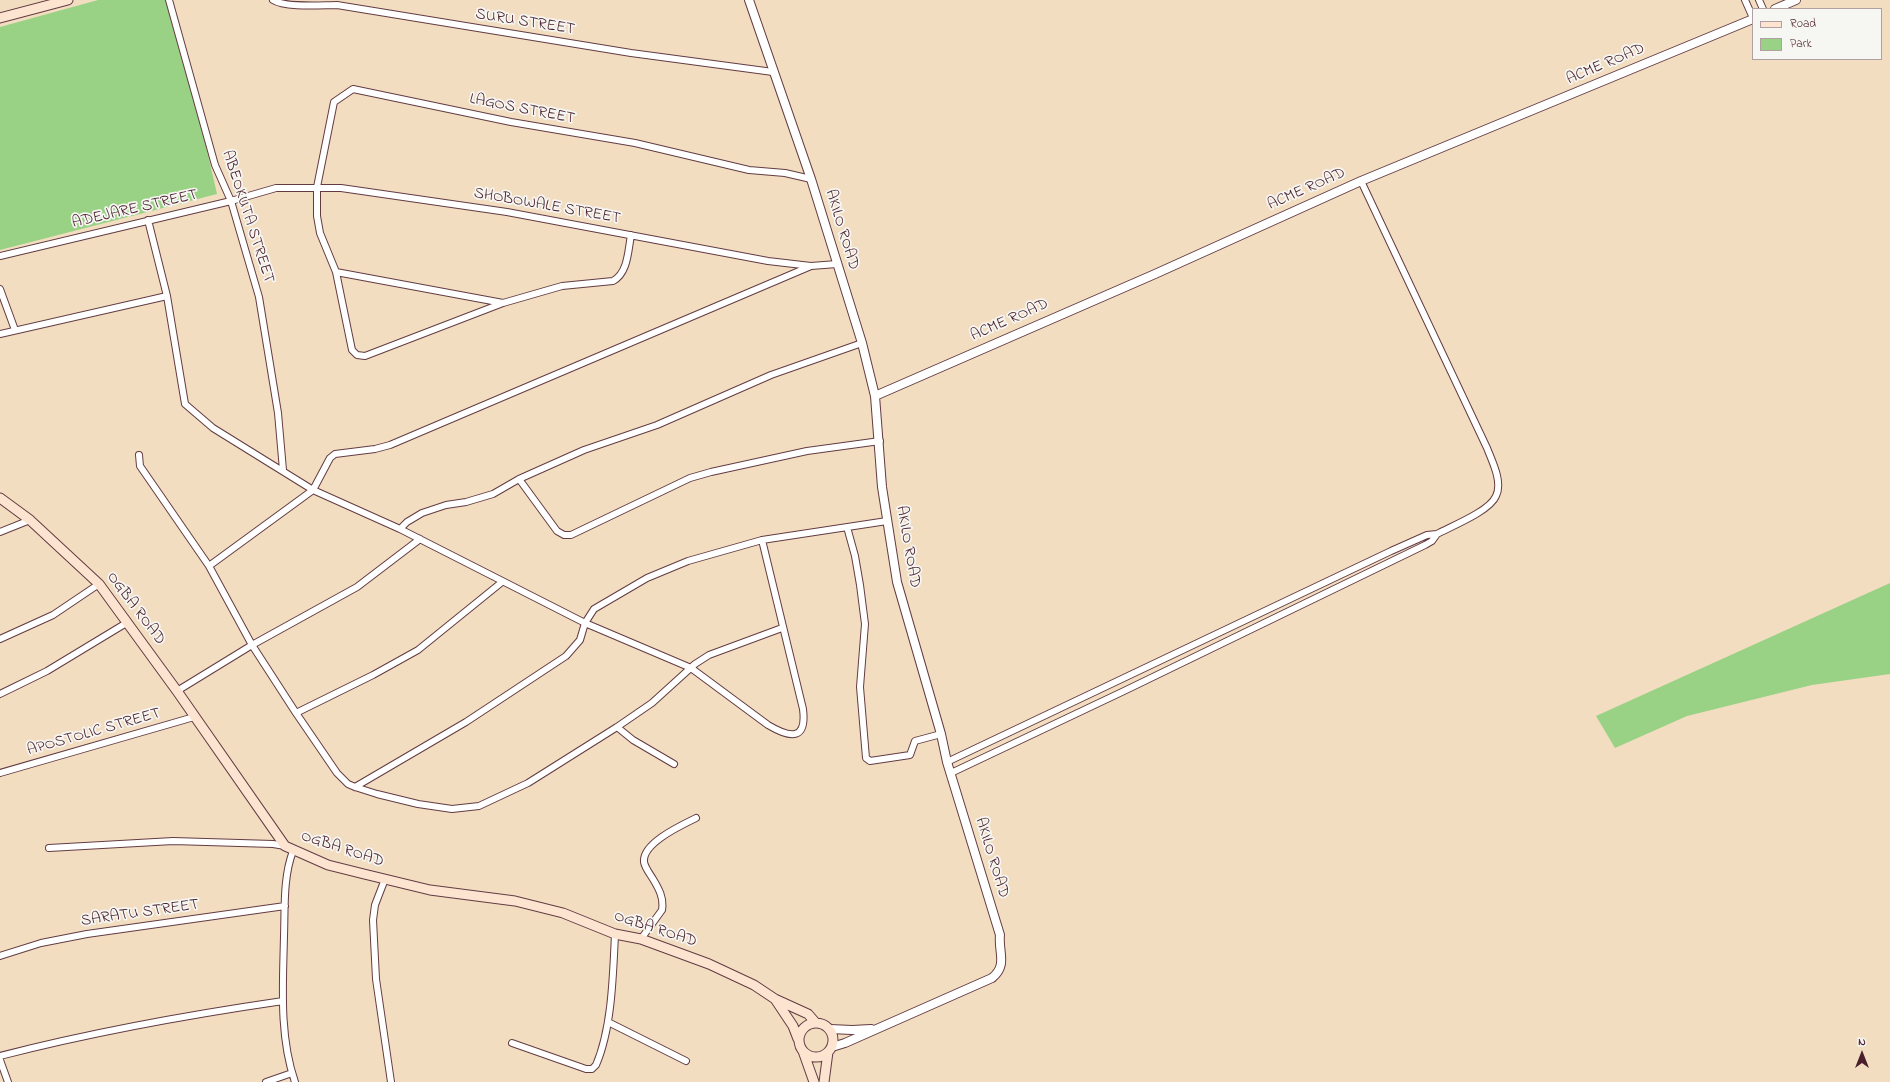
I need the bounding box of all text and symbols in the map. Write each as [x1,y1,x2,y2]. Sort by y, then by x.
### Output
street label: SURU STREET [474,6,576,40]
legend [1752,8,1882,60]
text: Road [1790,15,1816,33]
text: Park [1790,35,1812,53]
street label: ACME ROAD [1564,40,1648,90]
street label: LAGOS STREET [468,90,576,130]
street label: ABEOKUTA STREET [216,148,278,286]
street label: ACME ROAD [1265,164,1349,216]
street label: SHOBOWALE STREET [472,185,622,229]
street label: ADEJARE STREET [70,186,200,234]
street label: AKILO ROAD [820,188,862,272]
street label: ACME ROAD [968,295,1052,347]
street label: AKILO ROAD [890,504,924,590]
street label: OGBA ROAD [101,569,169,649]
street label: APOSTOLIC STREET [25,705,163,761]
street label: AKILO ROAD [970,816,1012,900]
street label: OGBA ROAD [298,828,386,872]
street label: SARATU STREET [80,896,200,932]
street label: OGBA ROAD [611,908,699,952]
north arrow [1842,1034,1882,1074]
text: N [1858,1034,1866,1050]

